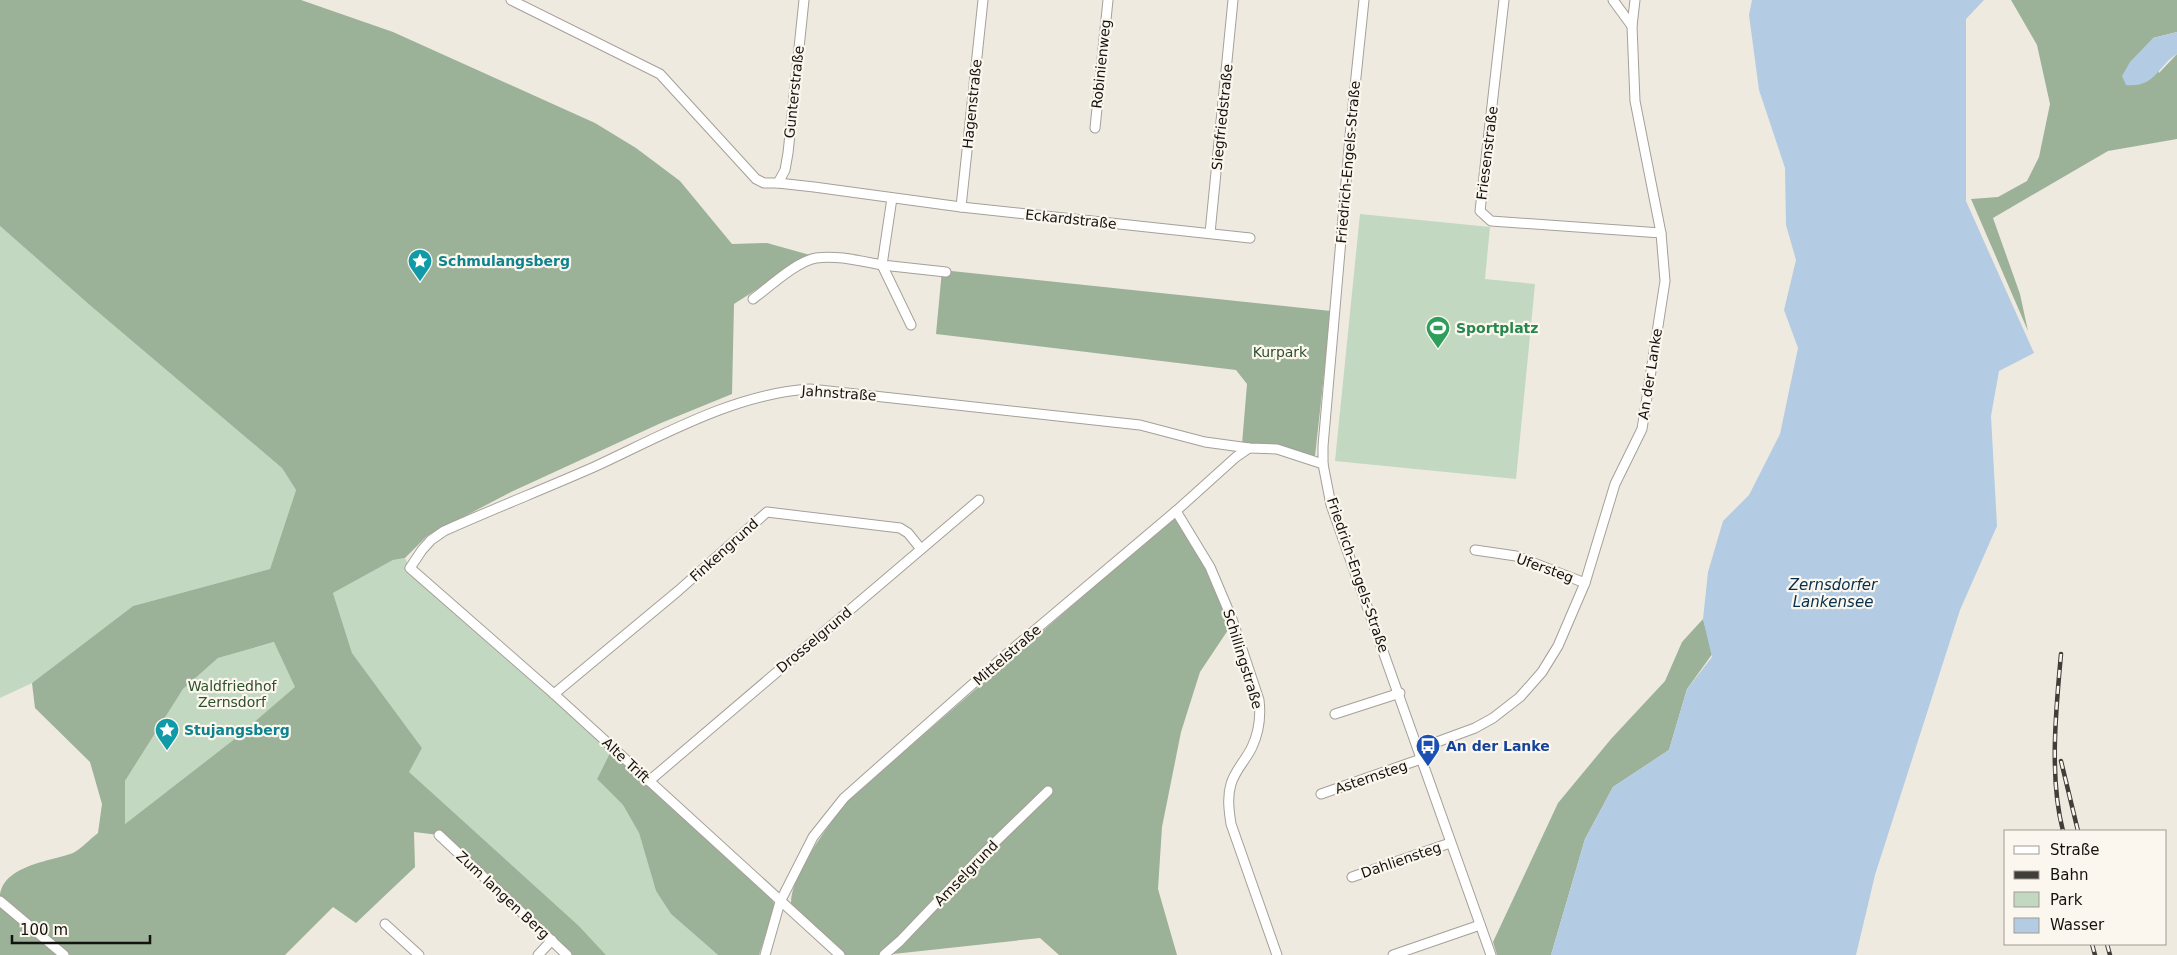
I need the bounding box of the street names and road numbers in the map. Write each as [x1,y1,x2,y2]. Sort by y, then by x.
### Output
street label: Robinienweg [1088,19,1114,109]
street label: Gunterstraße [781,45,807,139]
street label: Hagenstraße [959,58,985,150]
street label: Siegfriedstraße [1208,63,1236,171]
street label: Friedrich-Engels-Straße [1333,80,1363,244]
street label: Friesenstraße [1473,105,1501,201]
street label: Eckardstraße [1024,206,1118,232]
street label: An der Lanke [1635,327,1665,421]
street label: Jahnstraße [800,382,877,404]
street label: Friedrich-Engels-Straße [1324,495,1392,655]
street label: Finkengrund [687,515,761,585]
street label: Ufersteg [1514,550,1576,586]
street label: Drosselgrund [773,604,855,676]
street label: Schillingstraße [1220,607,1266,711]
street label: Mittelstraße [970,621,1044,689]
street label: Alte Trift [599,734,653,786]
street label: Asternsteg [1333,757,1409,797]
street label: Amselgrund [931,837,1001,909]
street label: Dahliensteg [1359,839,1443,881]
street label: Zum langen Berg [453,848,553,942]

